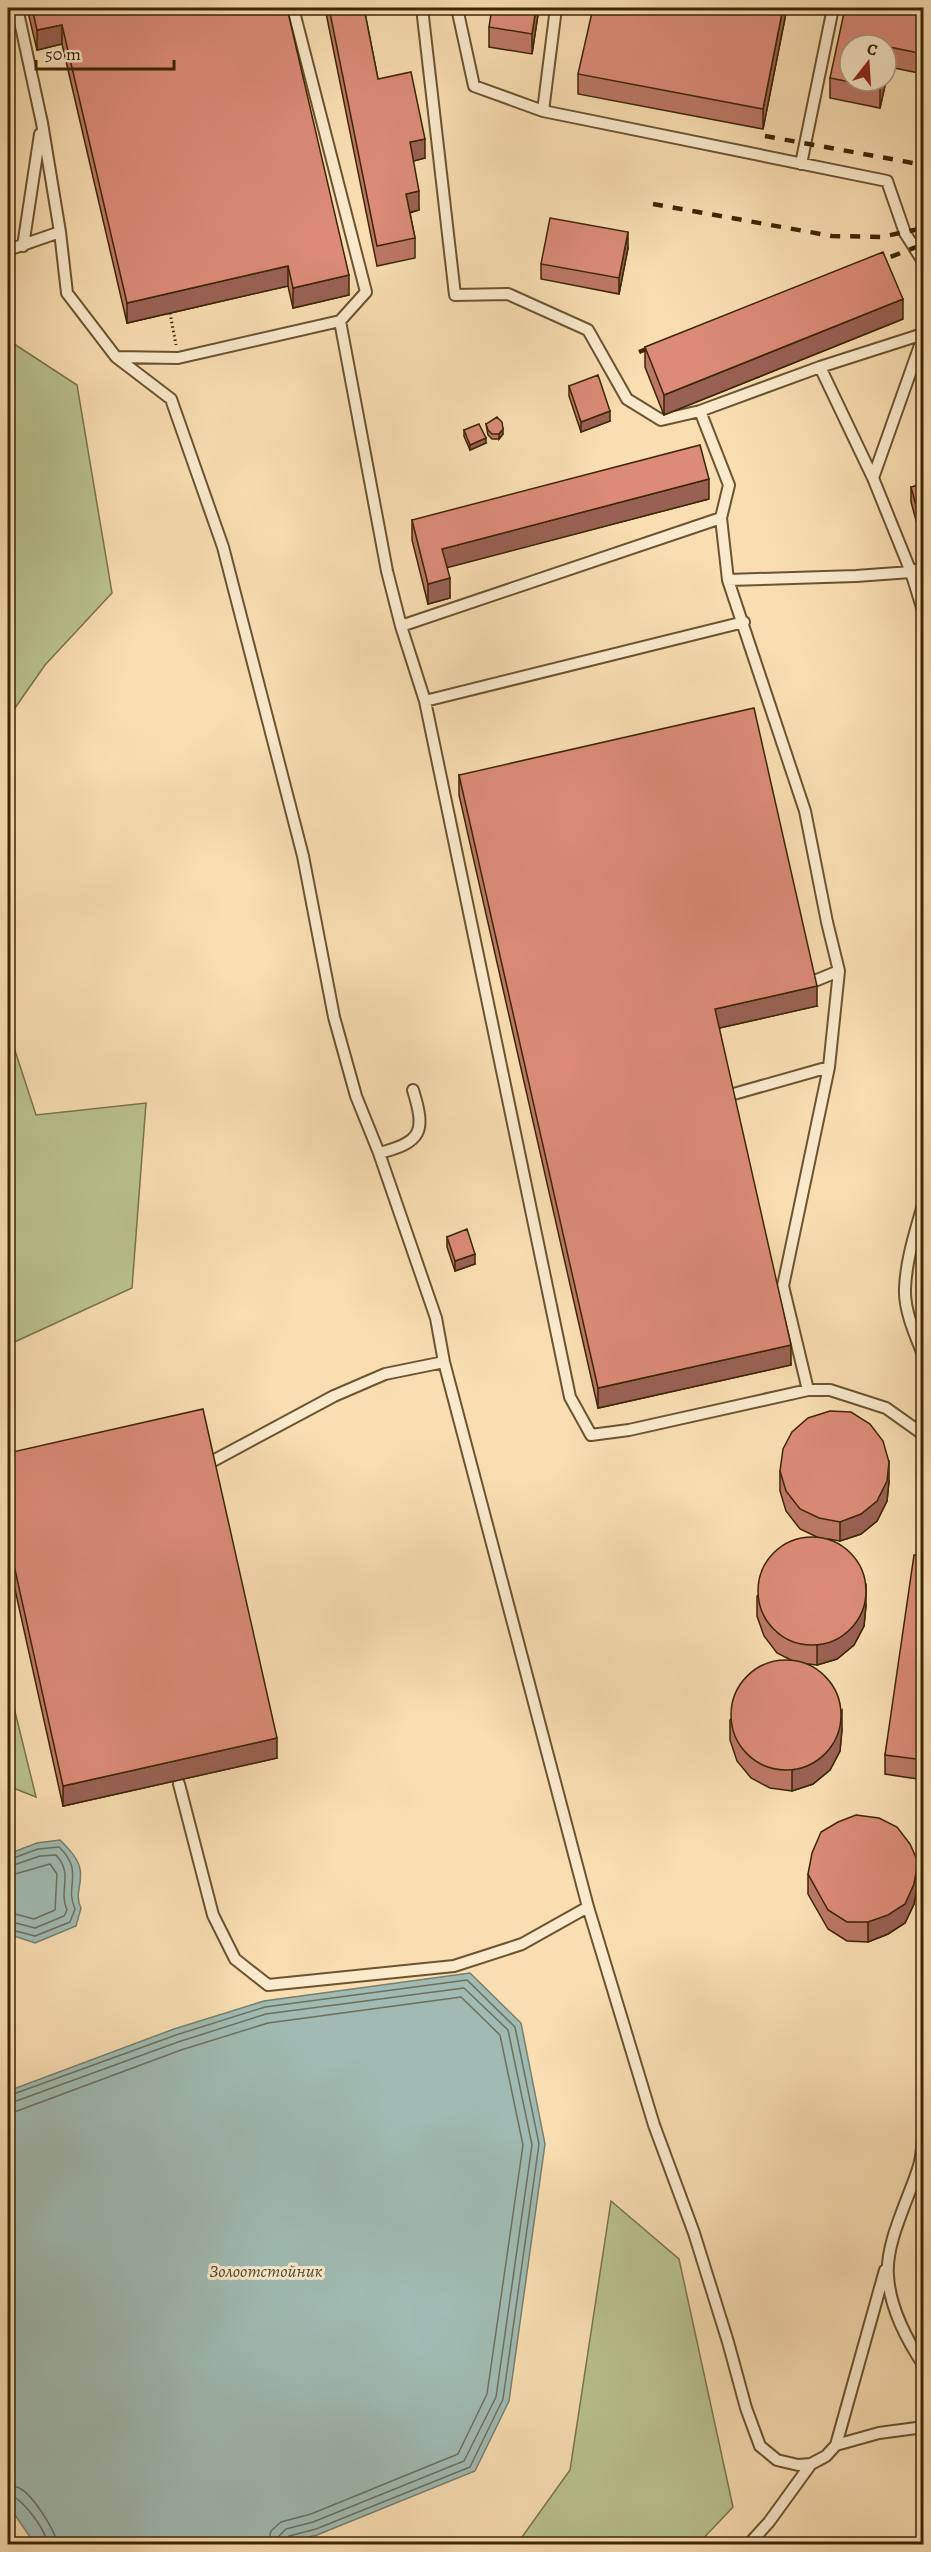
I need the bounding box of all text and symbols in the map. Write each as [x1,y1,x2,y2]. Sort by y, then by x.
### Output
scale bar [36,33,174,71]
north arrow [838,33,898,93]
text: С [864,38,880,62]
text: 50 m [45,42,81,66]
water label: Золоотстойник [209,2259,323,2283]

